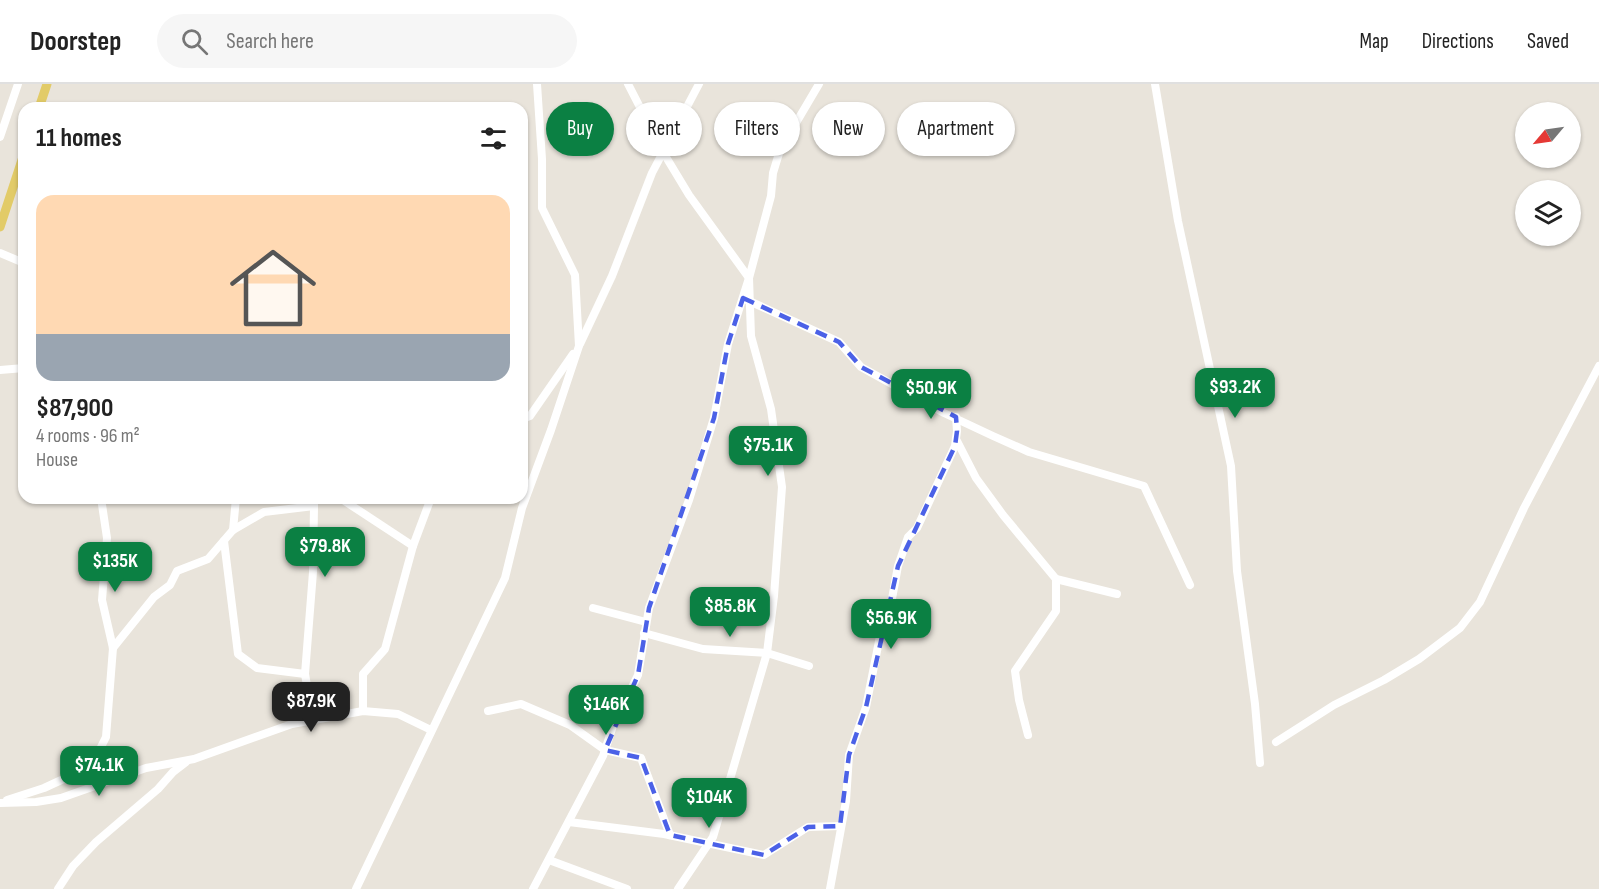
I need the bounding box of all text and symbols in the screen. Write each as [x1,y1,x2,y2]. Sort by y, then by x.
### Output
search box [157,14,577,68]
text: Doorstep [30,25,121,58]
icon: search [178,25,211,58]
text: Search here [226,28,314,55]
text: Map [1359,29,1389,54]
text: Directions [1422,29,1494,54]
text: Saved [1527,29,1569,54]
chip: Buy [546,102,614,156]
chip: Rent [626,102,702,156]
chip: Filters [714,102,800,156]
chip: New [812,102,885,156]
chip: Apartment [897,102,1015,156]
north arrow [1515,102,1581,168]
map controls [1515,102,1581,246]
icon: filters [477,122,510,155]
text: 11 homes [36,123,122,154]
button: layers [1515,180,1581,246]
icon: home [219,234,327,342]
pin: $93.2K [1186,368,1284,419]
pin: $50.9K [882,369,980,420]
text: $93.2K [1209,375,1261,399]
text: $50.9K [905,376,957,400]
text: $87,900 [36,393,113,424]
text: 4 rooms · 96 m² [36,424,140,448]
pin: $75.1K [719,426,817,477]
text: $75.1K [743,433,793,457]
text: House [36,448,78,472]
pin: $79.8K [276,527,374,578]
text: $79.8K [299,534,351,558]
pin: $135K [73,542,157,593]
text: $135K [92,549,138,573]
pin: $85.8K [681,587,779,638]
text: $85.8K [704,594,756,618]
pin: $56.9K [842,599,940,650]
text: $56.9K [865,606,917,630]
pin: $87.9K [262,682,360,733]
pin: $146K [564,685,648,736]
text: $87.9K [286,689,336,713]
text: $146K [583,692,629,716]
pin: $74.1K [50,746,148,797]
text: $74.1K [74,753,124,777]
pin: $104K [667,778,751,829]
text: $104K [686,785,732,809]

